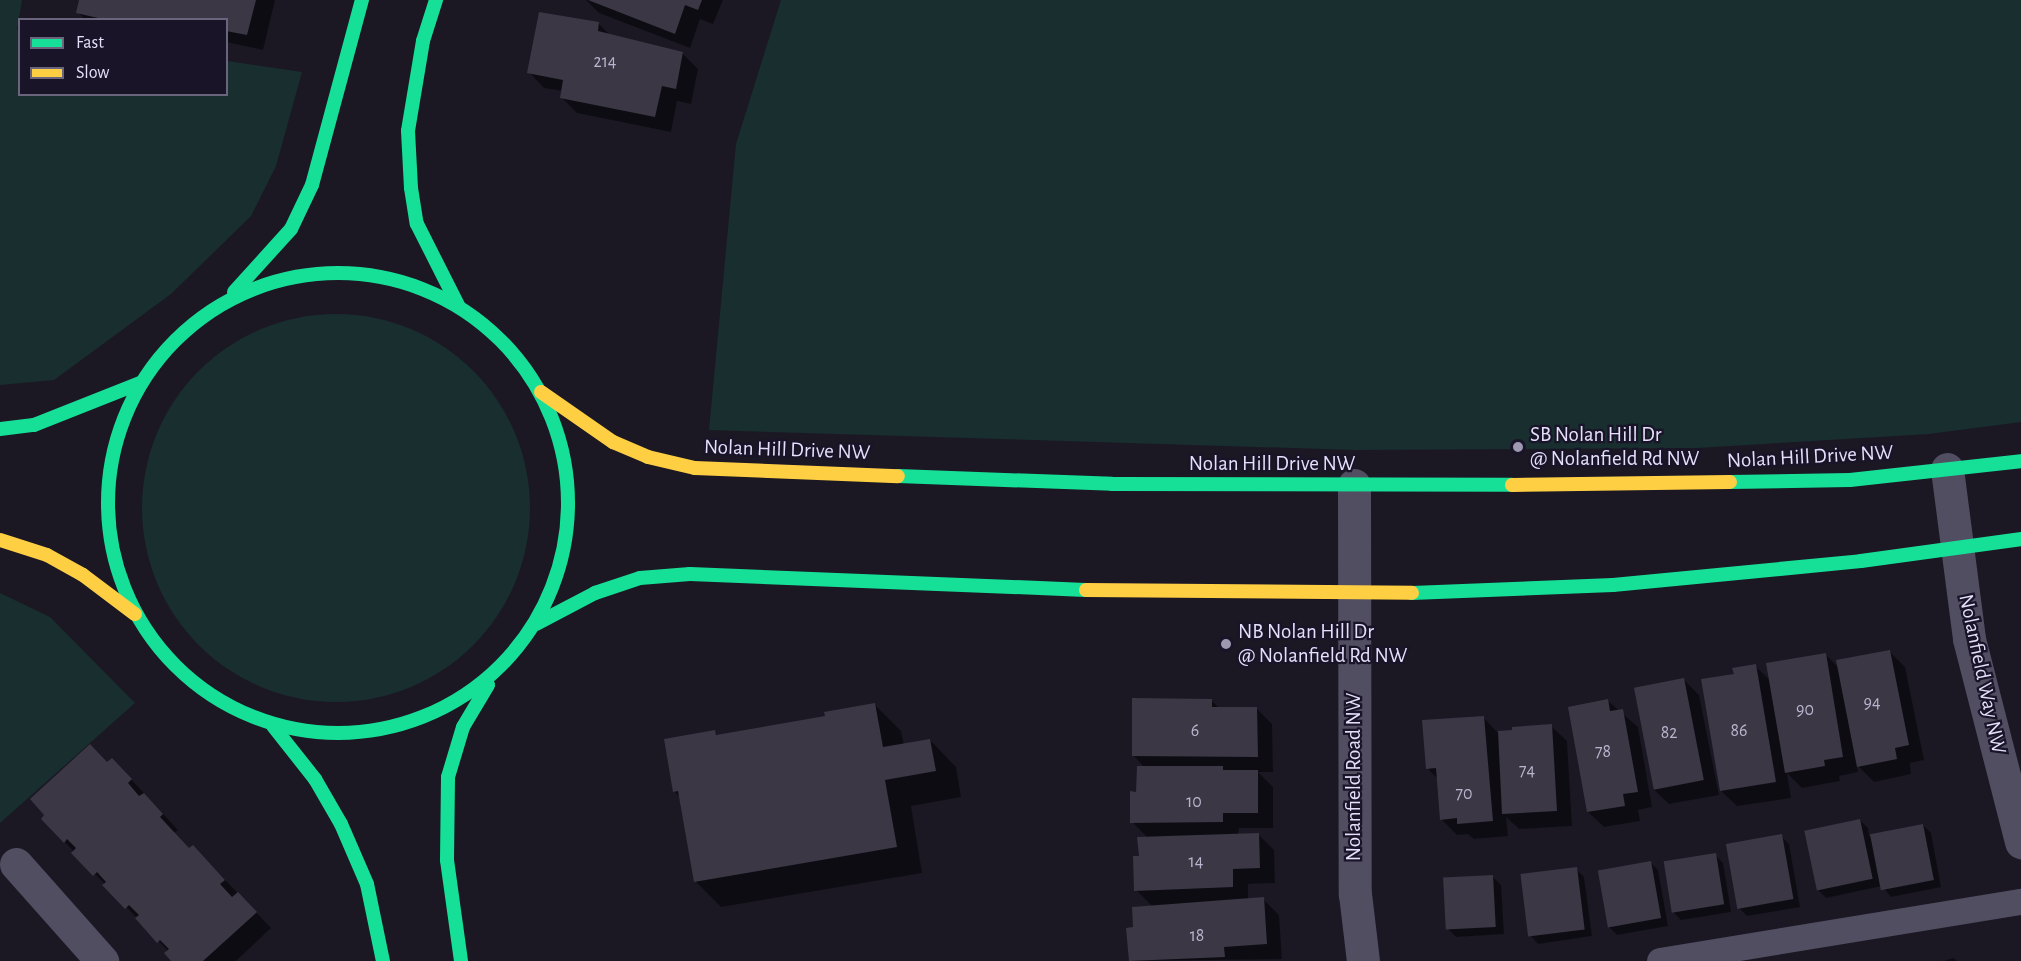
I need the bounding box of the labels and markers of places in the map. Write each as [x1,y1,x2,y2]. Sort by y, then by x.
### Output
place label: SB Nolan Hill Dr @ Nolanfield Rd NW [1530,422,1699,472]
marker: SB Nolan Hill Dr @ Nolanfield Rd NW [1511,440,1525,454]
place label: NB Nolan Hill Dr @ Nolanfield Rd NW [1238,619,1407,669]
marker: NB Nolan Hill Dr @ Nolanfield Rd NW [1219,637,1233,651]

